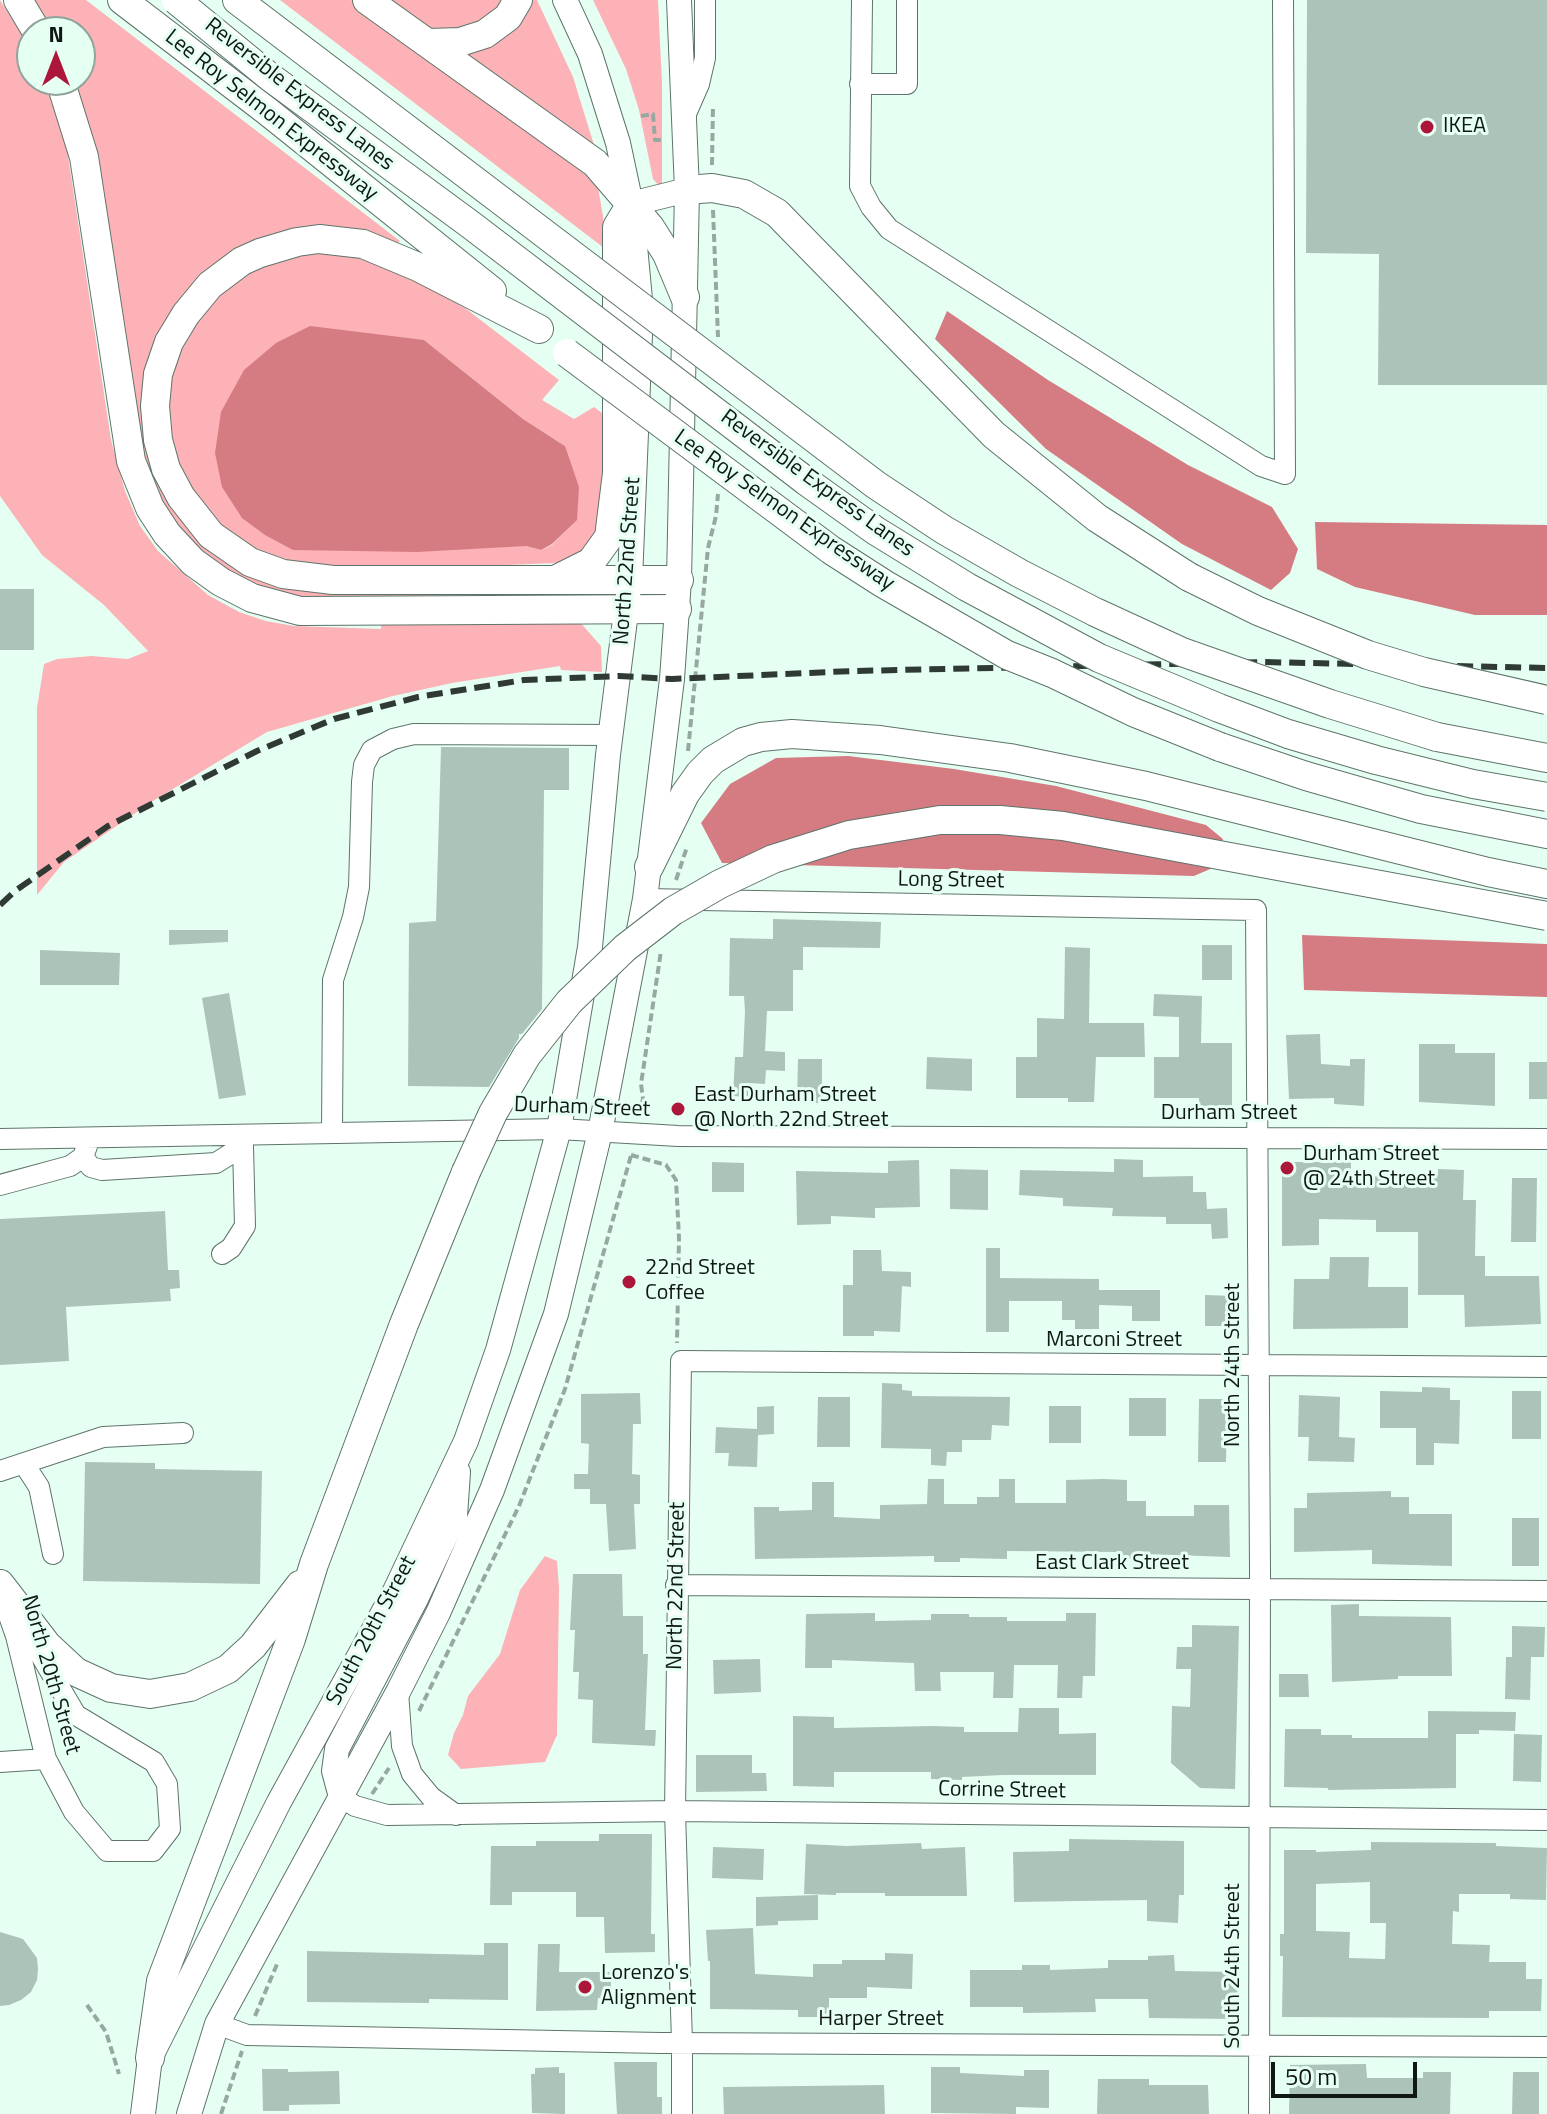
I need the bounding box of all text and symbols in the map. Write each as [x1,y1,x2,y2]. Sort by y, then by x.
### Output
street label: Reversible Express Lanes [199,13,399,177]
north arrow [16,16,96,96]
text: N [48,17,64,51]
street label: Lee Roy Selmon Expressway [159,25,383,207]
place label: IKEA [1443,114,1486,140]
marker: IKEA [1418,118,1436,136]
street label: Reversible Express Lanes [715,405,919,563]
street label: Lee Roy Selmon Expressway [669,425,899,597]
street label: North 22nd Street [609,476,647,646]
street label: Long Street [897,867,1005,895]
place label: East Durham Street @ North 22nd Street [694,1083,888,1134]
street label: Durham Street [513,1092,651,1124]
marker: East Durham Street @ North 22nd Street [669,1100,687,1118]
street label: Durham Street [1161,1101,1297,1127]
place label: Durham Street @ 24th Street [1303,1142,1439,1194]
marker: Durham Street @ 24th Street [1278,1159,1296,1177]
place label: 22nd Street Coffee [645,1256,755,1308]
marker: 22nd Street Coffee [620,1273,638,1291]
street label: North 24th Street [1221,1283,1247,1447]
street label: Marconi Street [1046,1328,1182,1354]
street label: North 22nd Street [662,1502,692,1670]
street label: East Clark Street [1035,1551,1189,1577]
street label: South 20th Street [322,1552,422,1710]
street label: North 20th Street [15,1592,85,1758]
street label: Corrine Street [938,1777,1066,1805]
street label: South 24th Street [1221,1883,1247,2049]
place label: Lorenzo's Alignment [601,1961,696,2012]
marker: Lorenzo's Alignment [576,1978,594,1996]
street label: Harper Street [818,2007,944,2033]
scale bar [1275,2046,1421,2096]
text: 50 m [1285,2058,1337,2094]

